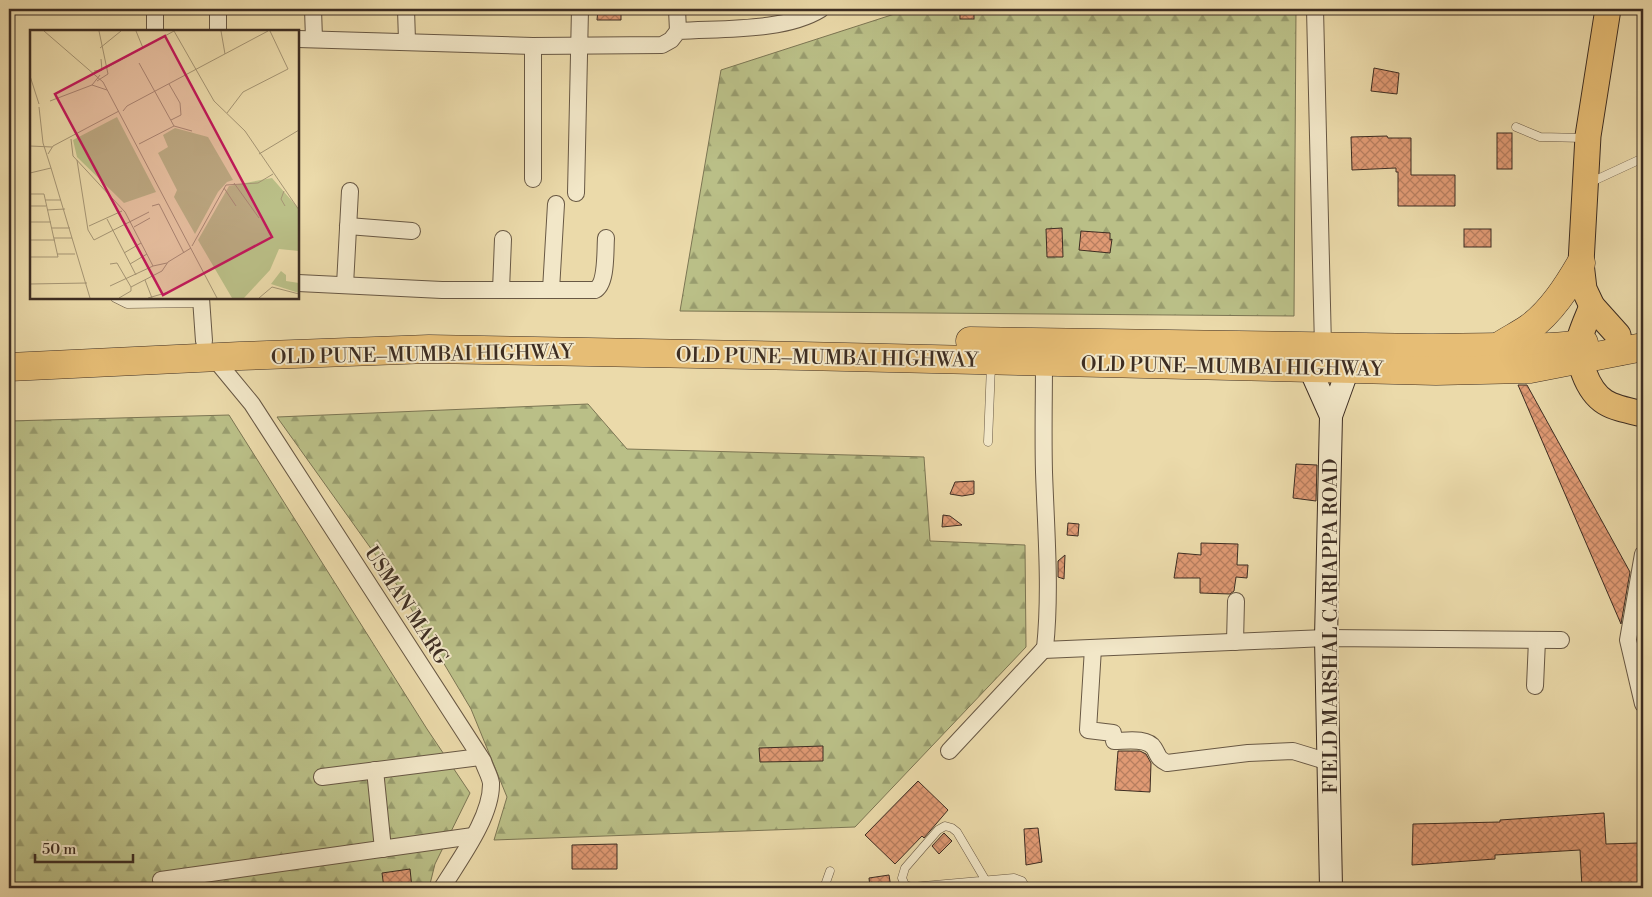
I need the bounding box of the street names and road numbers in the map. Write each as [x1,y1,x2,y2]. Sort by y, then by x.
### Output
street label: OLD PUNE–MUMBAI HIGHWAY [271,340,574,371]
street label: OLD PUNE–MUMBAI HIGHWAY [676,343,979,374]
street label: OLD PUNE–MUMBAI HIGHWAY [1081,352,1384,383]
street label: FIELD MARSHAL CARIAPPA ROAD [1319,458,1344,794]
street label: USMAN MARG [358,542,453,670]

